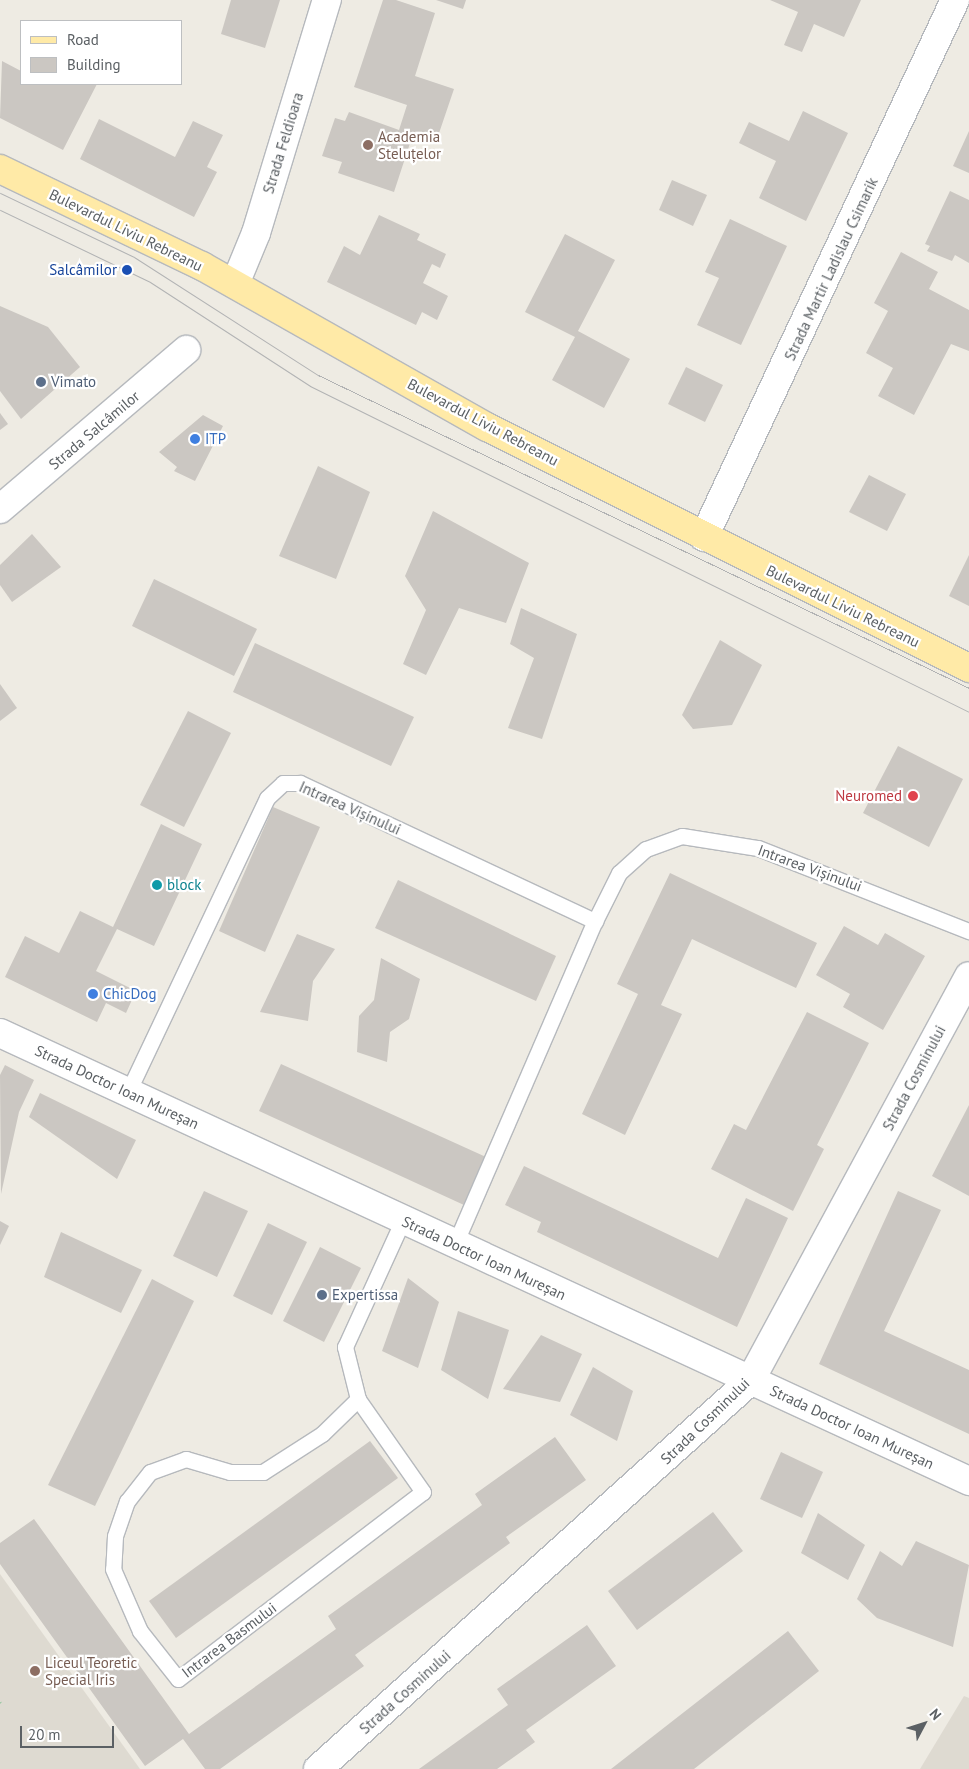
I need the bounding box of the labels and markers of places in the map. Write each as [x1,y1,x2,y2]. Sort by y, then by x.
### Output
place label: Academia Steluțelor [378,127,441,162]
marker: Academia Steluțelor [362,139,374,151]
place label: Salcâmilor [49,261,117,279]
marker: Salcâmilor [121,264,133,276]
place label: Vimato [51,373,96,391]
marker: Vimato [35,376,47,388]
place label: ITP [205,430,226,448]
marker: ITP [189,433,201,445]
place label: Neuromed [835,787,902,805]
marker: Neuromed [906,789,920,803]
place label: block [167,876,201,894]
marker: block [151,879,163,891]
place label: ChicDog [103,985,156,1003]
marker: ChicDog [87,988,99,1000]
place label: Expertissa [332,1286,398,1304]
marker: Expertissa [316,1289,328,1301]
place label: Liceul Teoretic Special Iris [45,1653,138,1688]
marker: Liceul Teoretic Special Iris [29,1665,41,1677]

